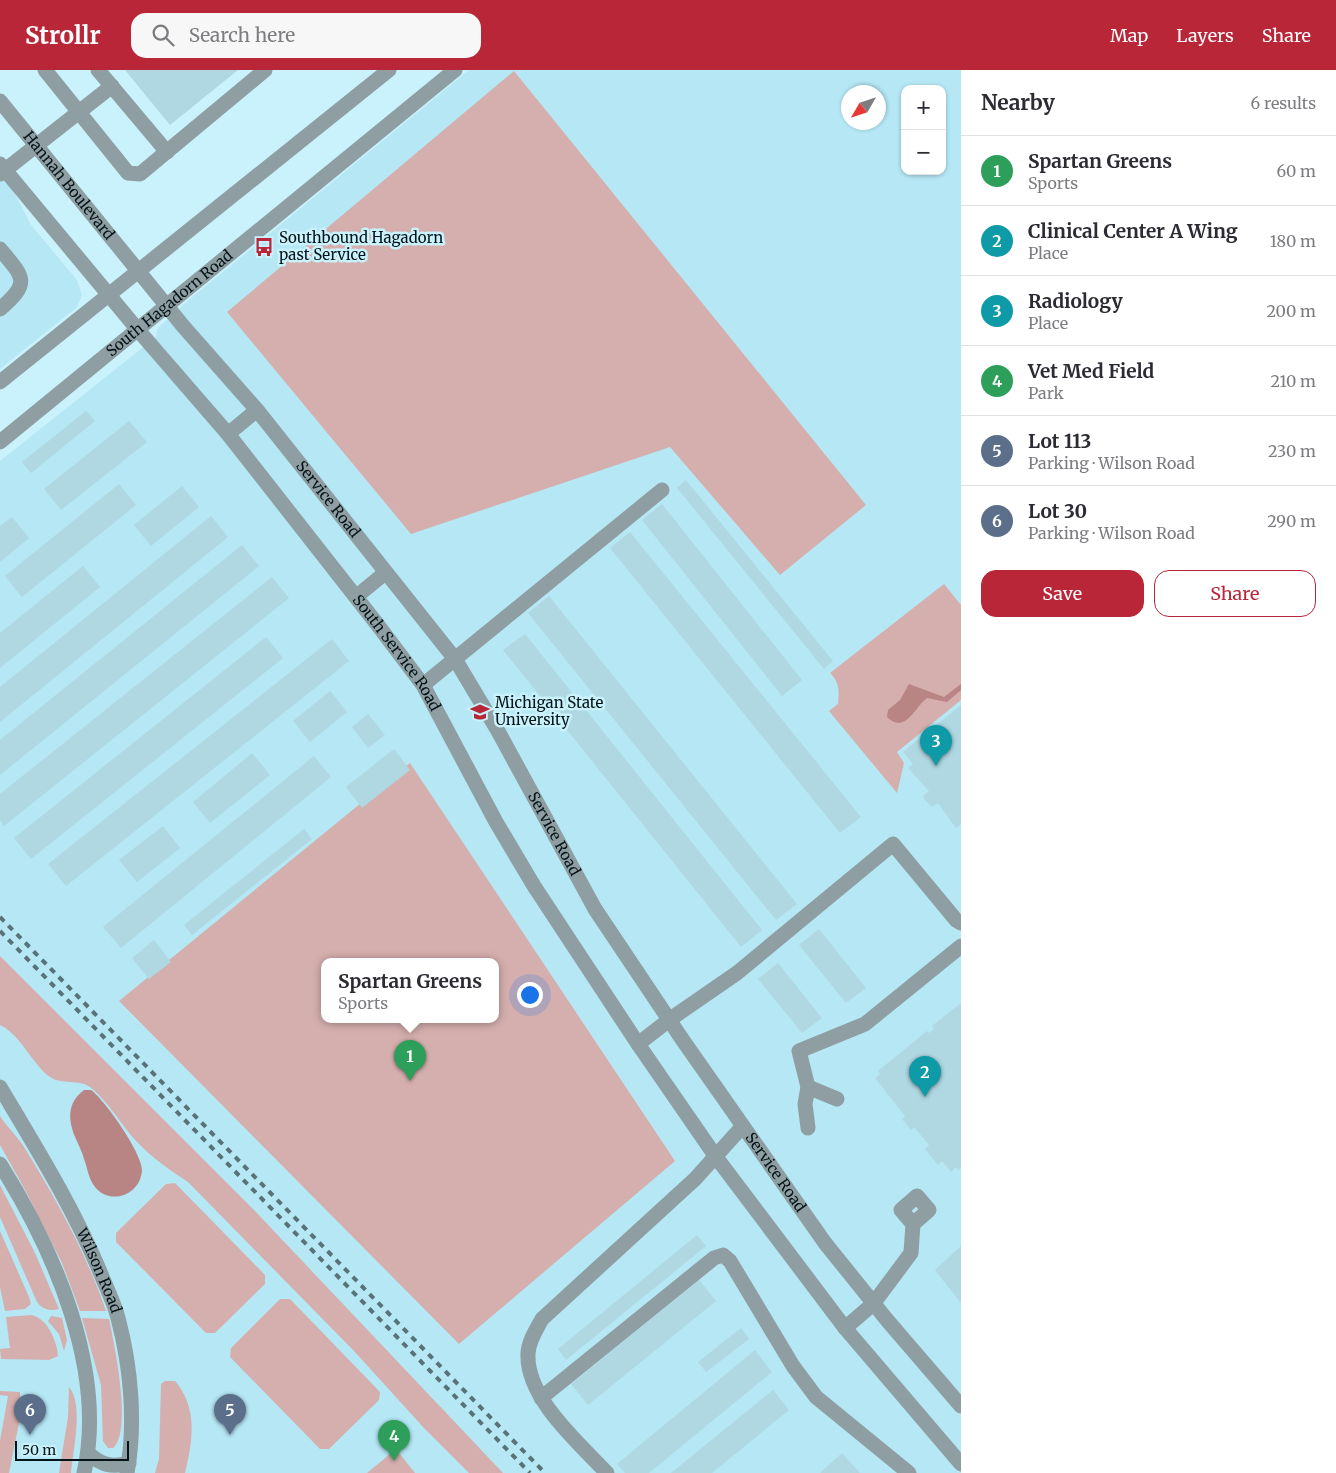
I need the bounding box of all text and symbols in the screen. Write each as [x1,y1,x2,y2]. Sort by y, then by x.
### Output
search box [131,13,481,58]
text: Strollr [25,20,101,51]
icon: search [149,21,177,49]
text: Search here [189,23,295,47]
text: Map [1110,24,1148,47]
text: Layers [1176,24,1234,47]
text: Share [1262,24,1311,47]
north arrow [841,85,886,130]
map controls [901,85,946,175]
button: + [901,85,946,130]
text: Nearby [981,89,1055,116]
text: 6 results [1251,93,1316,113]
street label: Hannah Boulevard [19,127,119,243]
button: − [901,130,946,175]
text: Spartan Greens [1028,149,1172,173]
text: 1 [993,161,1001,181]
text: 60 m [1276,161,1316,181]
text: Sports [1028,173,1078,193]
text: Clinical Center A Wing [1028,219,1238,243]
place label: Southbound Hagadorn past Service [279,228,443,264]
text: 2 [992,231,1002,251]
text: 180 m [1270,231,1316,251]
bus stop icon: Southbound Hagadorn past Service [253,236,275,258]
text: Place [1028,243,1068,263]
street label: South Hagadorn Road [102,246,236,360]
text: Radiology [1028,289,1123,313]
text: 3 [992,301,1002,321]
text: 200 m [1266,301,1316,321]
text: Place [1028,313,1068,333]
text: Vet Med Field [1028,359,1154,383]
text: 4 [992,371,1002,391]
text: 210 m [1271,371,1316,391]
text: Park [1028,383,1064,403]
text: Lot 113 [1028,429,1091,453]
text: 5 [992,441,1002,461]
text: 230 m [1268,441,1316,461]
text: Parking · Wilson Road [1028,453,1195,473]
street label: Service Road [292,457,365,541]
text: Lot 30 [1028,499,1087,523]
text: 6 [992,511,1002,531]
text: 290 m [1267,511,1316,531]
text: Parking · Wilson Road [1028,523,1195,543]
button: Save [981,570,1144,617]
button: Share [1154,570,1316,617]
street label: South Service Road [349,591,445,714]
place label: Michigan State University [495,693,603,729]
school or university icon: Michigan State University [469,701,491,723]
pin: 3 [920,725,952,766]
street label: Service Road [524,788,585,879]
popup [321,958,499,1023]
text: Spartan Greens [338,969,482,993]
your location [517,982,543,1008]
text: Sports [338,993,388,1013]
pin: 1 [394,1040,426,1081]
pin: 2 [909,1056,941,1097]
street label: Service Road [742,1129,810,1216]
street label: Wilson Road [72,1224,126,1315]
pin: 6 [14,1394,46,1435]
pin: 5 [214,1394,246,1435]
pin: 4 [378,1420,410,1461]
scale bar [15,1438,129,1461]
text: 50 m [22,1441,56,1459]

